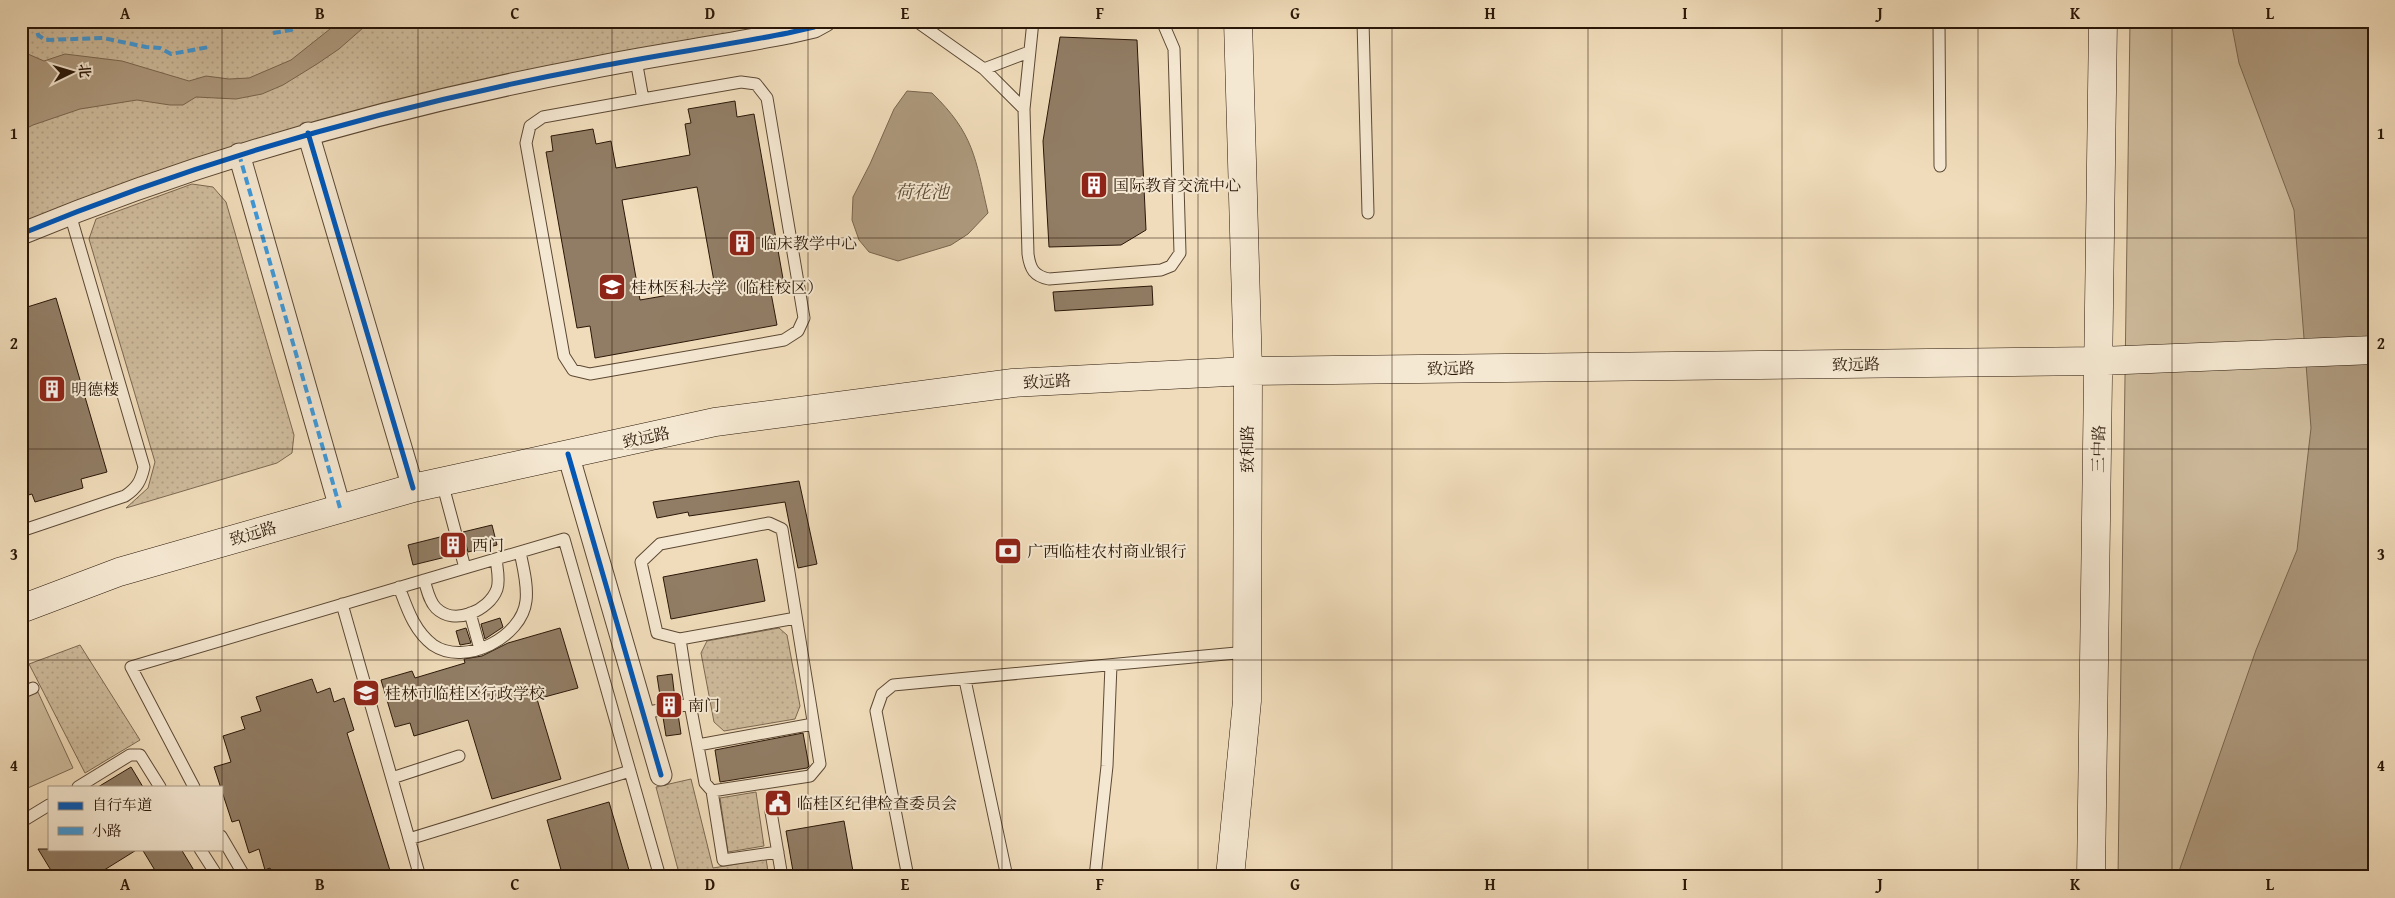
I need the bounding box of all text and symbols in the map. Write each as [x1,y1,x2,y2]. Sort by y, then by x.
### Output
text: A [120,1,131,25]
text: B [315,1,325,25]
text: C [510,1,520,25]
text: D [705,1,715,25]
text: E [901,1,910,25]
text: F [1096,1,1104,25]
text: G [1290,1,1300,25]
text: H [1484,1,1496,25]
text: I [1682,1,1688,25]
text: J [1874,1,1883,25]
text: K [2070,1,2081,25]
text: L [2266,1,2275,25]
north arrow [48,48,98,98]
text: 北 [74,63,96,79]
text: 1 [10,121,18,145]
text: 1 [2377,121,2385,145]
building icon: 国际教育交流中心 [1079,170,1109,200]
place label: 国际教育交流中心 [1113,173,1241,197]
water label: 荷花池 [895,178,951,205]
building icon: 临床教学中心 [727,228,757,258]
place label: 临床教学中心 [761,231,857,255]
school or university icon: 桂林医科大学（临桂校区） [597,272,627,302]
place label: 桂林医科大学（临桂校区） [631,275,823,299]
text: 2 [10,331,18,355]
text: 2 [2377,331,2385,355]
street label: 致远路 [1832,352,1880,376]
street label: 致远路 [1427,356,1475,380]
street label: 致远路 [1022,368,1072,394]
building icon: 明德楼 [37,374,67,404]
place label: 明德楼 [71,377,119,401]
street label: 致远路 [620,420,672,454]
street label: 致和路 [1235,425,1259,473]
street label: 三中路 [2086,425,2110,473]
street label: 致远路 [227,515,279,551]
building icon: 西门 [438,530,468,560]
place label: 西门 [472,533,504,557]
bank icon: 广西临桂农村商业银行 [993,536,1023,566]
place label: 广西临桂农村商业银行 [1027,539,1187,563]
text: 3 [10,542,18,566]
text: 3 [2377,542,2385,566]
school or university icon: 桂林市临桂区行政学校 [351,678,381,708]
place label: 桂林市临桂区行政学校 [385,681,545,705]
building icon: 南门 [654,690,684,720]
place label: 南门 [688,693,720,717]
text: 4 [10,753,18,777]
text: 4 [2377,753,2385,777]
legend [48,786,222,850]
public building icon: 临桂区纪律检查委员会 [763,788,793,818]
place label: 临桂区纪律检查委员会 [797,791,957,815]
text: 自行车道 [92,794,152,815]
text: 小路 [92,820,122,841]
text: A [120,872,131,896]
text: B [315,872,325,896]
text: C [510,872,520,896]
text: D [705,872,715,896]
text: E [901,872,910,896]
text: F [1096,872,1104,896]
text: G [1290,872,1300,896]
text: H [1484,872,1496,896]
text: I [1682,872,1688,896]
text: J [1874,872,1883,896]
text: K [2070,872,2081,896]
text: L [2266,872,2275,896]

